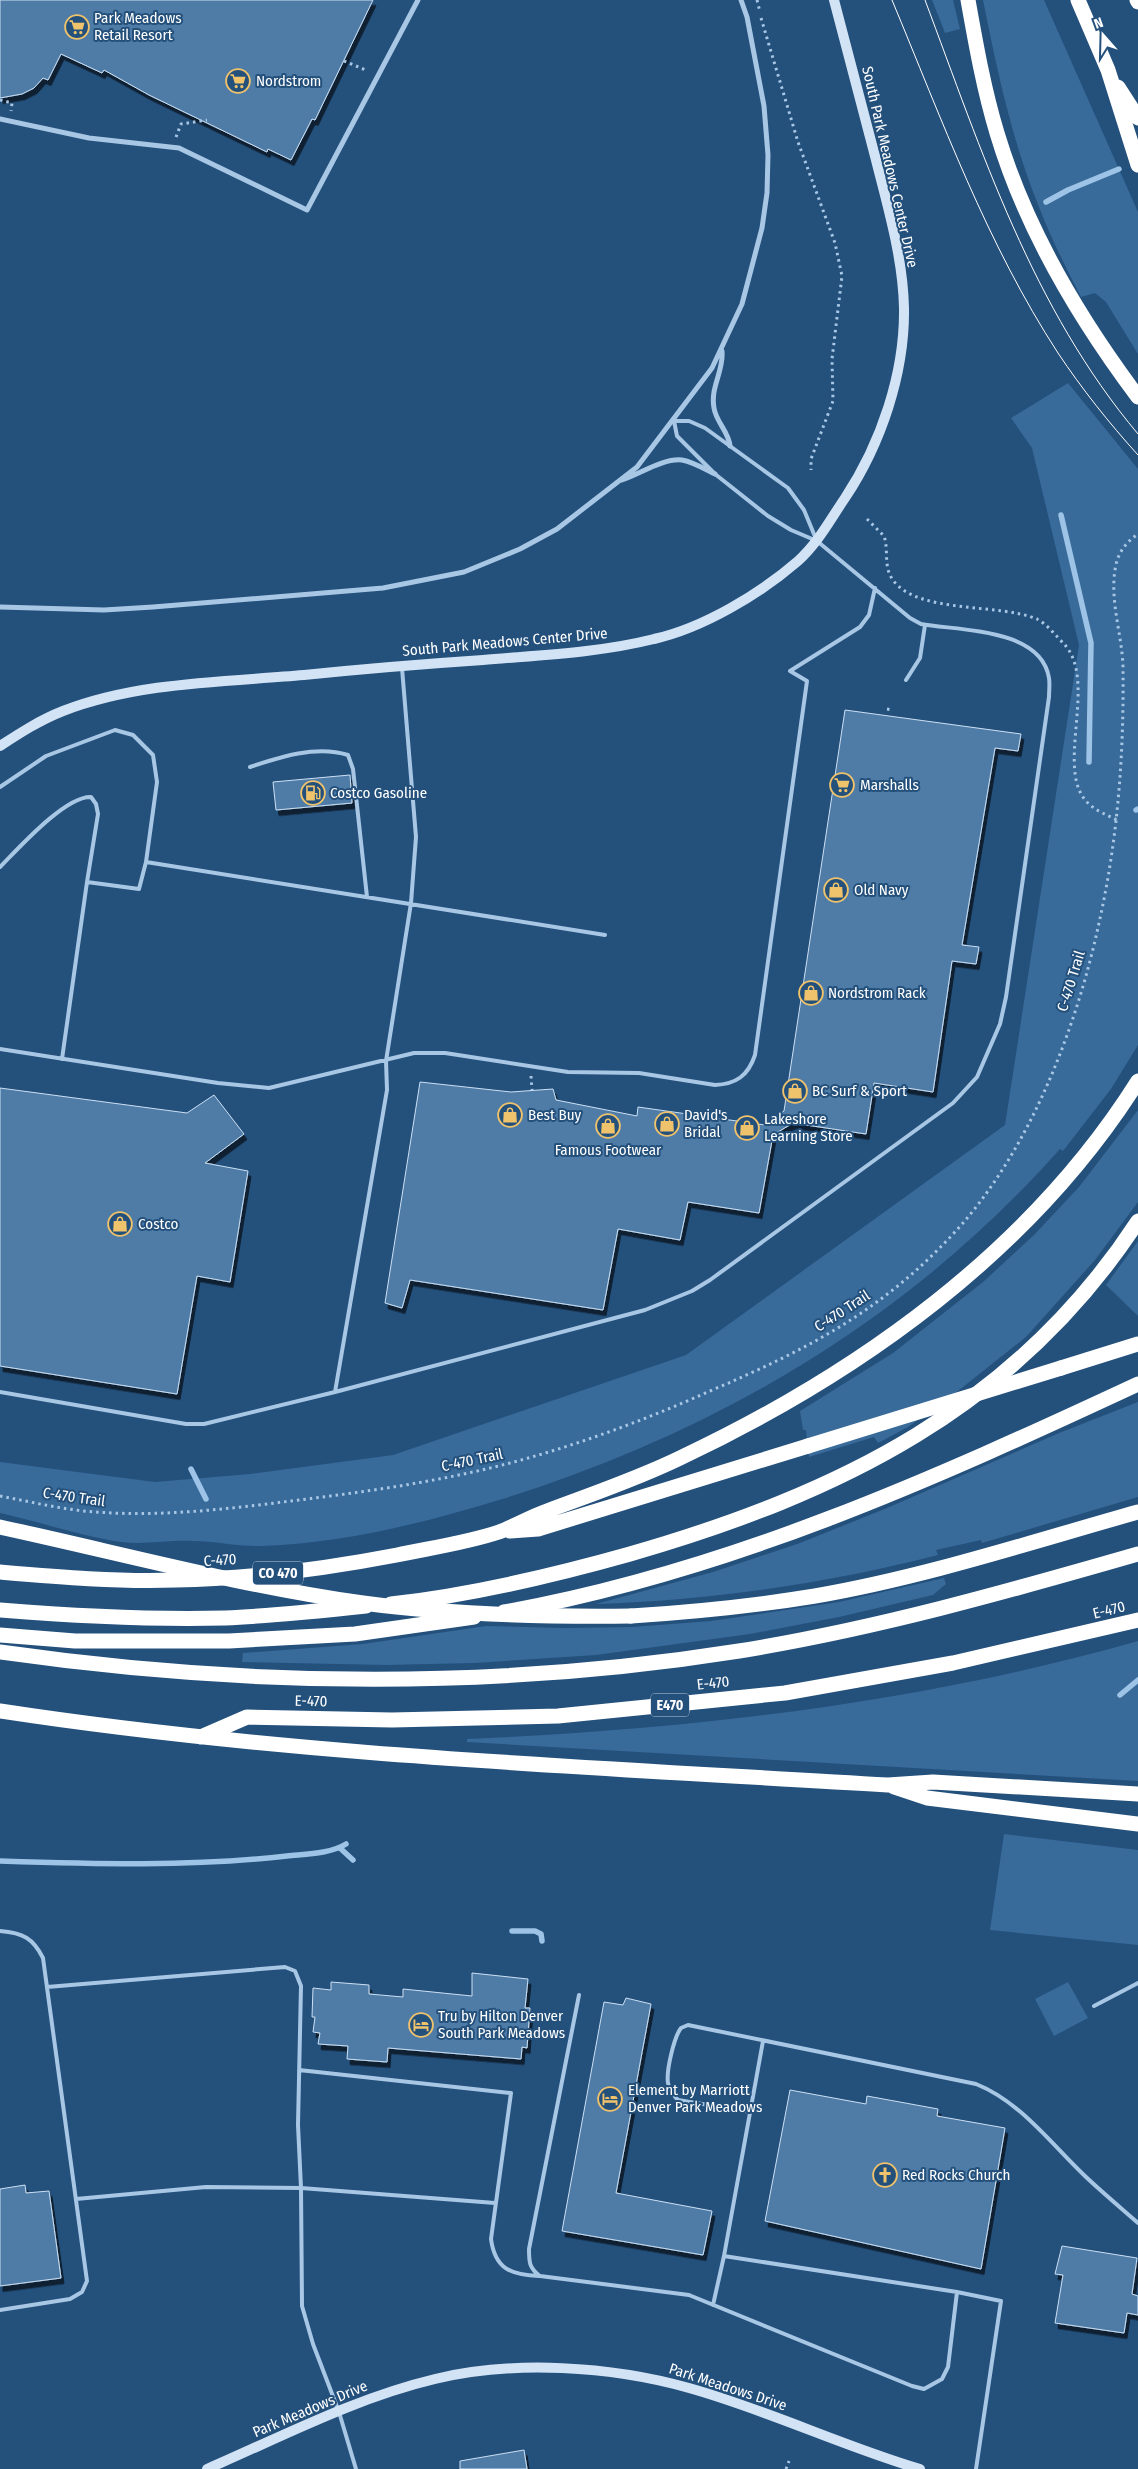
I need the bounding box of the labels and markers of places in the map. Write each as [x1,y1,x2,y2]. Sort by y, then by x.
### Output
place label: Park Meadows Retail Resort [94,9,182,44]
supermarket icon: Park Meadows Retail Resort [64,14,90,40]
supermarket icon: Nordstrom [225,68,251,94]
place label: Nordstrom [256,72,321,90]
supermarket icon: Marshalls [829,772,855,798]
place label: Marshalls [860,776,919,794]
fuel station icon: Costco Gasoline [300,780,326,806]
place label: Costco Gasoline [330,784,427,802]
shop icon: Old Navy [823,877,849,903]
place label: Old Navy [854,881,909,899]
shop icon: Nordstrom Rack [798,980,824,1006]
place label: Nordstrom Rack [828,984,926,1002]
shop icon: BC Surf & Sport [782,1078,808,1104]
place label: BC Surf & Sport [812,1082,907,1100]
shop icon: Best Buy [497,1102,523,1128]
place label: Best Buy [528,1106,582,1124]
place label: David's Bridal [684,1106,727,1141]
place label: Lakeshore Learning Store [764,1110,853,1145]
shop icon: David's Bridal [654,1111,680,1137]
shop icon: Famous Footwear [595,1113,621,1139]
shop icon: Lakeshore Learning Store [734,1115,760,1141]
place label: Famous Footwear [555,1141,662,1159]
shop icon: Costco [107,1211,133,1237]
place label: Costco [138,1215,178,1233]
place label: Tru by Hilton Denver South Park Meadows [438,2007,565,2042]
hotel icon: Tru by Hilton Denver South Park Meadows [408,2012,434,2038]
place label: Element by Marriott Denver Park Meadows [628,2081,762,2116]
hotel icon: Element by Marriott Denver Park Meadows [597,2086,623,2112]
church icon: Red Rocks Church [872,2162,898,2188]
place label: Red Rocks Church [902,2166,1010,2184]

